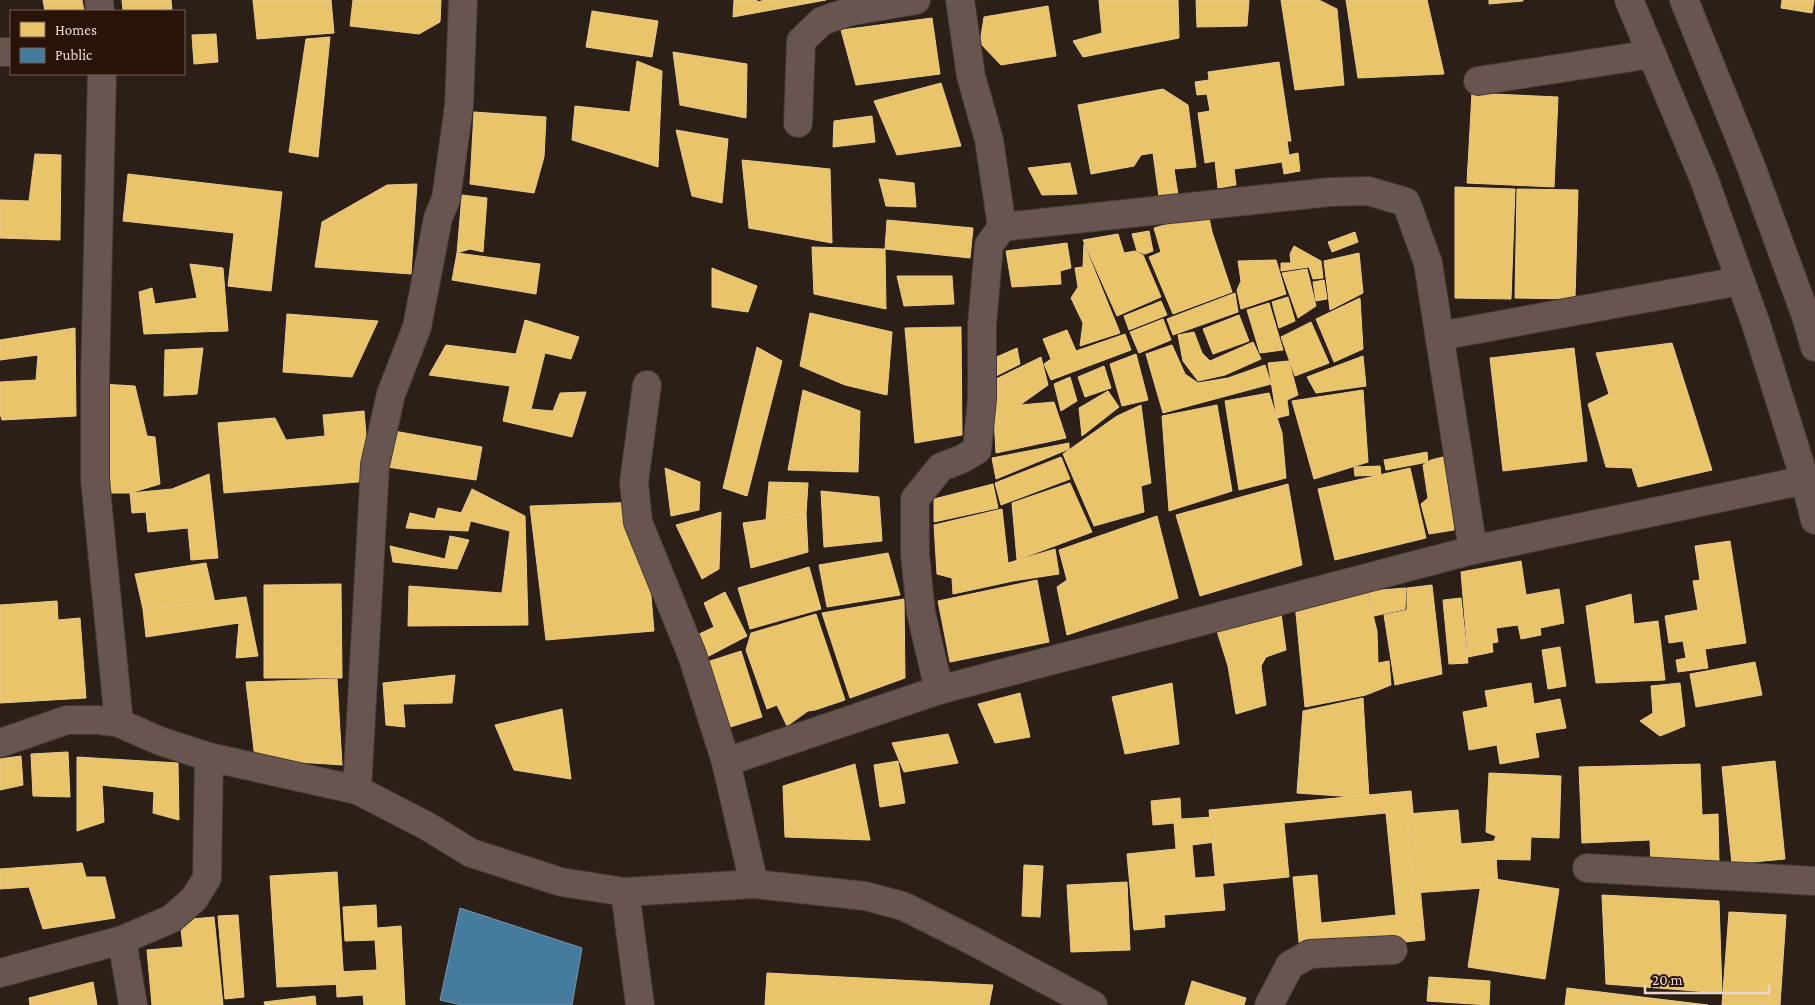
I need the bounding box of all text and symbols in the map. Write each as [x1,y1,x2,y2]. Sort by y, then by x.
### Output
legend [10,10,185,75]
text: Homes [55,22,97,38]
text: Public [55,47,93,63]
scale bar [1645,962,1769,994]
text: 20 m [1652,972,1683,988]

